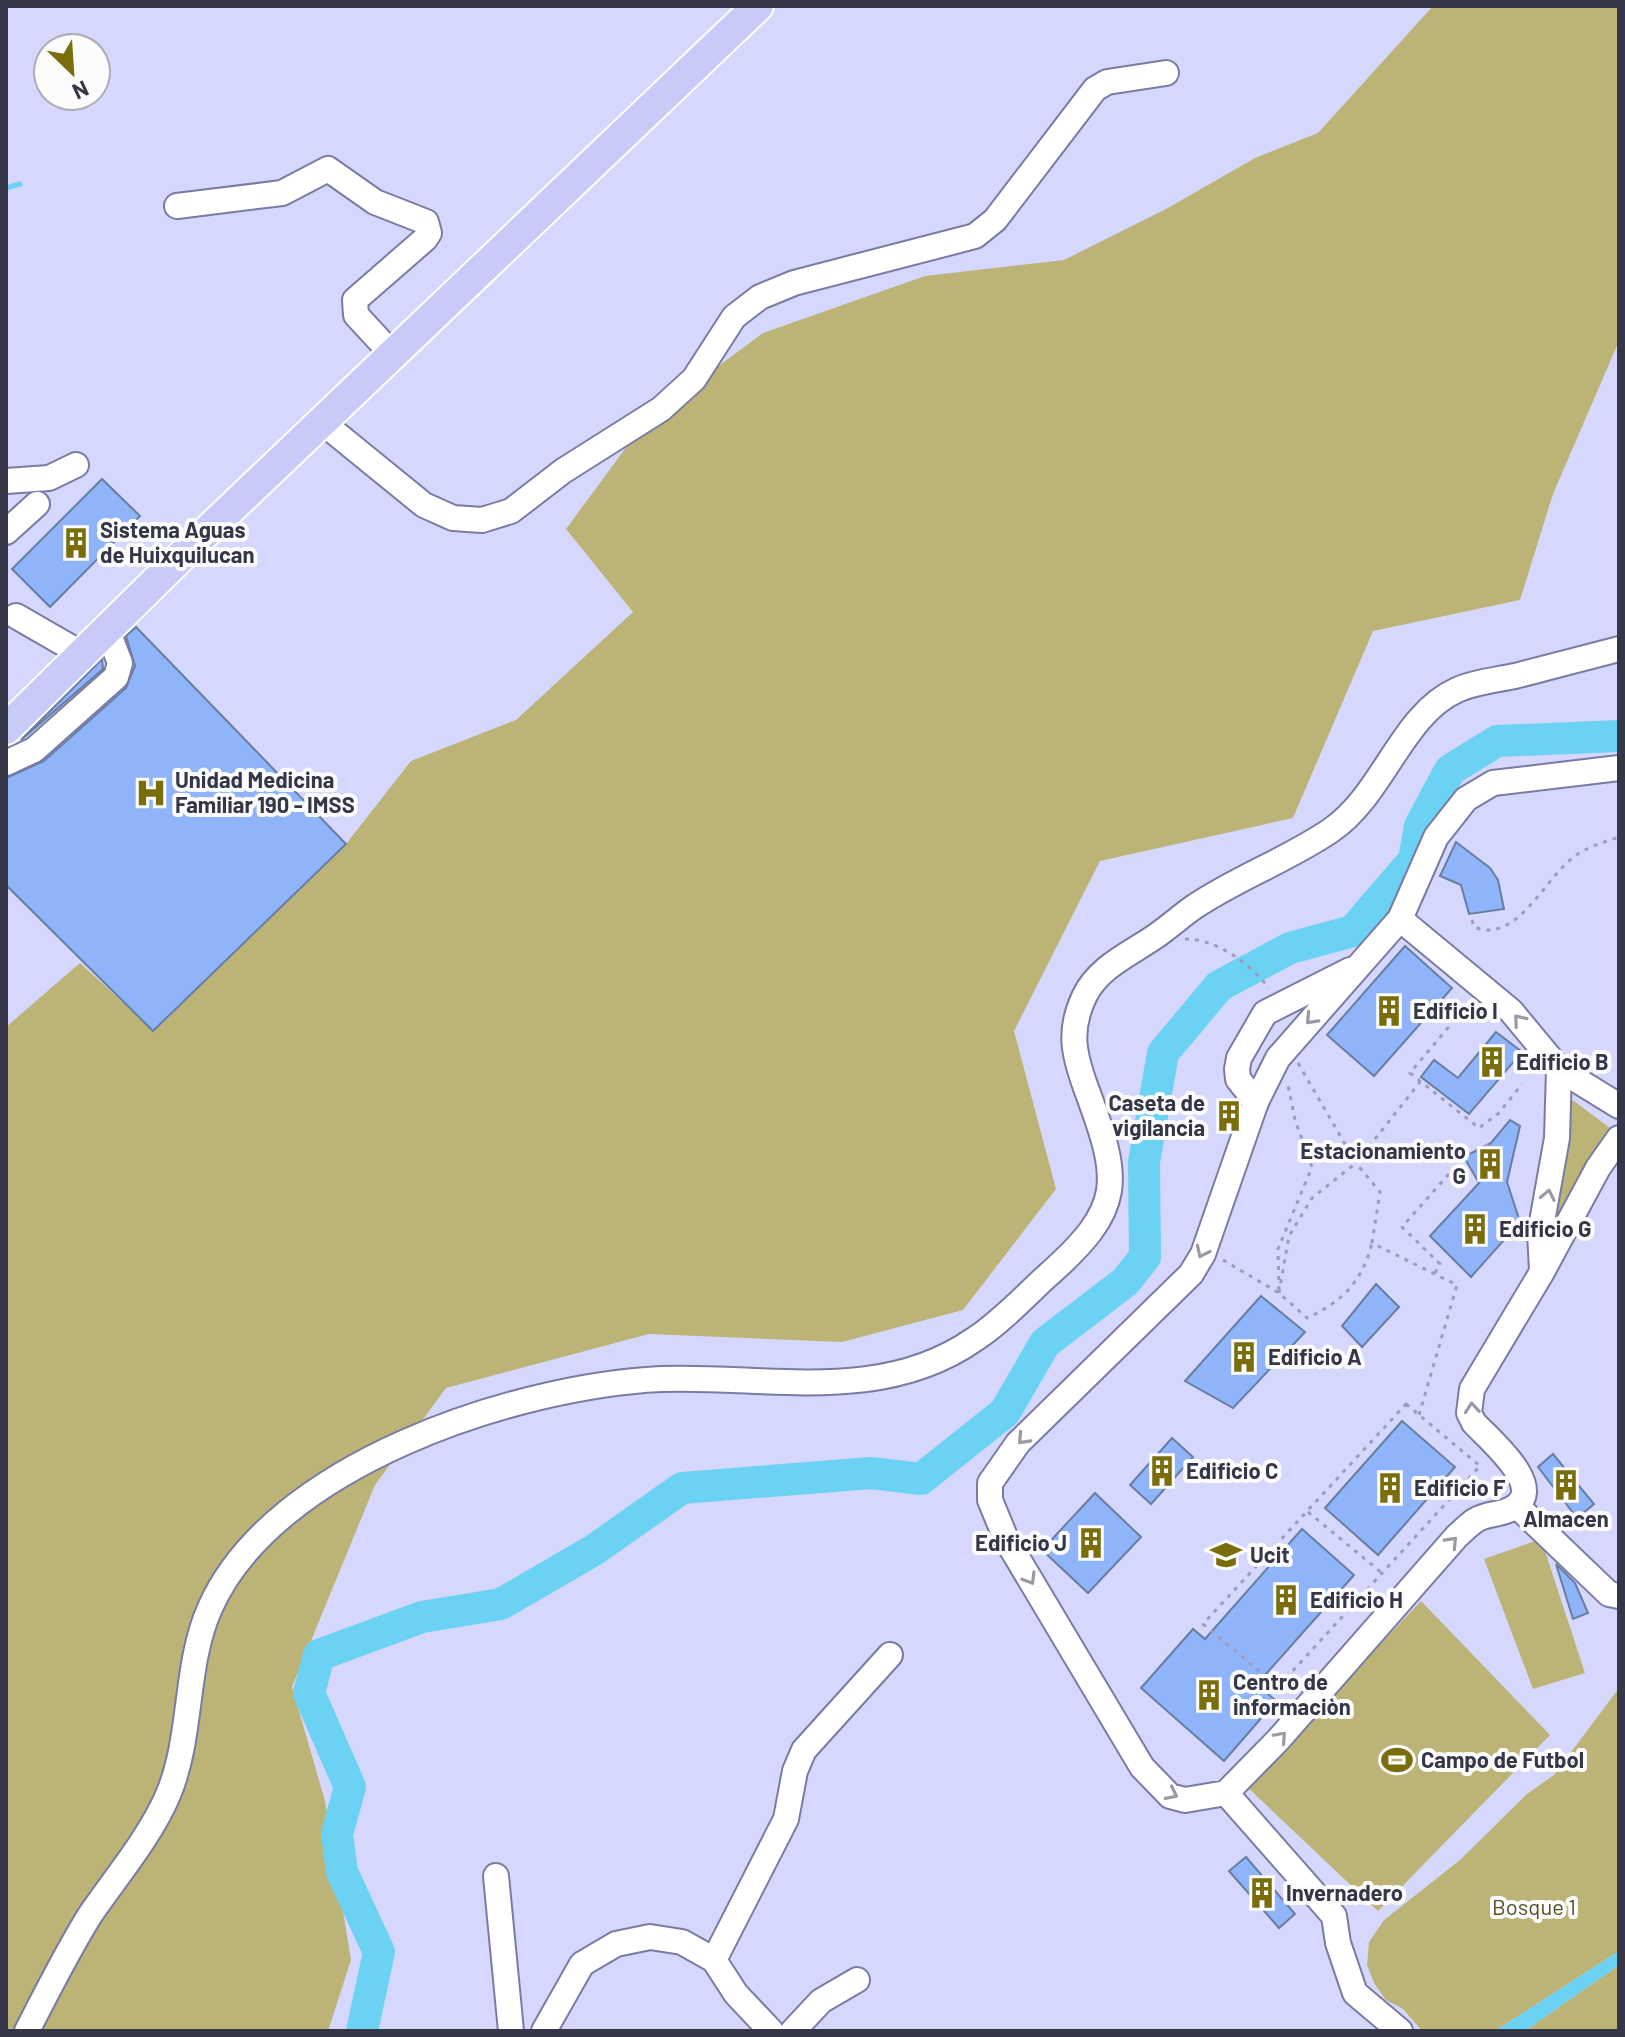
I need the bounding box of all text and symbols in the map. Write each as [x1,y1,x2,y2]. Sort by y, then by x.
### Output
north arrow [32,32,112,112]
text: N [69,76,93,106]
place label: Sistema Aguas de Huixquilucan [100,516,254,567]
building icon: Sistema Aguas de Huixquilucan [59,526,93,560]
place label: Unidad Medicina Familiar 190 - IMSS [175,766,355,817]
hospital icon: Unidad Medicina Familiar 190 - IMSS [134,776,168,810]
building icon: Edificio I [1372,994,1406,1028]
place label: Edificio I [1413,997,1498,1023]
one-way arrow [1306,1010,1320,1025]
one-way arrow [1514,1015,1529,1030]
building icon: Edificio B [1475,1045,1509,1079]
place label: Edificio B [1516,1048,1609,1074]
place label: Caseta de vigilancia [1108,1089,1205,1140]
building icon: Caseta de vigilancia [1212,1099,1246,1133]
place label: Estacionamiento G [1300,1137,1466,1188]
building icon: Estacionamiento G [1473,1147,1507,1181]
one-way arrow [1539,1189,1556,1202]
building icon: Edificio G [1458,1212,1492,1246]
place label: Edificio G [1499,1215,1592,1241]
one-way arrow [1196,1244,1212,1259]
building icon: Edificio A [1227,1340,1261,1374]
place label: Edificio A [1268,1343,1362,1369]
one-way arrow [1464,1401,1481,1414]
one-way arrow [1018,1430,1033,1444]
building icon: Edificio C [1145,1454,1179,1488]
place label: Edificio C [1186,1457,1278,1483]
building icon: Almacen [1549,1468,1583,1502]
building icon: Edificio F [1373,1471,1407,1505]
place label: Edificio F [1414,1474,1506,1500]
place label: Almacen [1523,1505,1609,1531]
building icon: Edificio J [1074,1526,1108,1560]
place label: Edificio J [975,1529,1067,1555]
one-way arrow [1443,1537,1458,1551]
school or university icon: Ucit [1209,1538,1243,1572]
place label: Ucit [1250,1541,1290,1567]
one-way arrow [1020,1570,1036,1585]
building icon: Edificio H [1269,1583,1303,1617]
place label: Edificio H [1310,1586,1403,1612]
place label: Centro de informaciòn [1233,1668,1351,1719]
building icon: Centro de informaciòn [1192,1678,1226,1712]
one-way arrow [1271,1732,1285,1747]
sports icon: Campo de Futbol [1380,1743,1414,1777]
place label: Campo de Futbol [1421,1746,1584,1772]
one-way arrow [1164,1784,1178,1800]
building icon: Invernadero [1245,1876,1279,1910]
place label: Invernadero [1286,1879,1403,1905]
park label: Bosque 1 [1492,1893,1576,1919]

